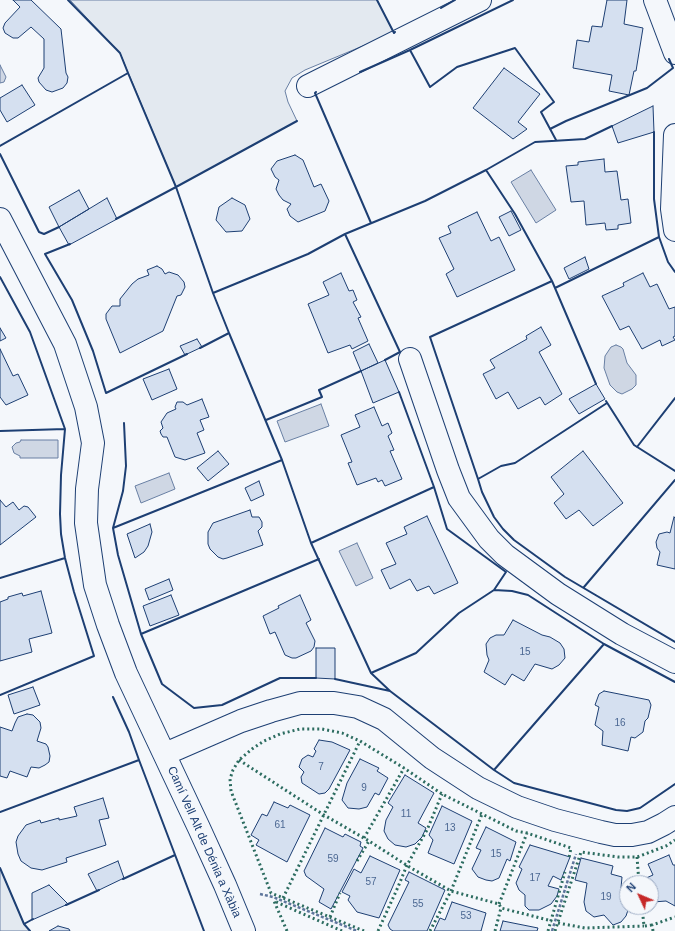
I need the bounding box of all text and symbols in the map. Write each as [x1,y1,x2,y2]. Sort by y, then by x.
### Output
house number: 15 [519,646,531,658]
house number: 16 [614,717,626,729]
house number: 7 [318,761,324,773]
street label: Camí Vell Alt de Dénia a Xàbia [164,764,244,920]
house number: 9 [361,782,367,794]
house number: 11 [401,808,411,820]
house number: 61 [274,819,286,831]
house number: 13 [444,822,456,834]
house number: 15 [490,848,502,860]
house number: 59 [327,853,339,865]
house number: 17 [529,872,541,884]
north arrow [619,875,659,915]
house number: 57 [365,876,377,888]
text: N [624,880,638,894]
house number: 19 [600,891,612,903]
house number: 55 [412,898,424,910]
house number: 53 [460,910,472,922]

